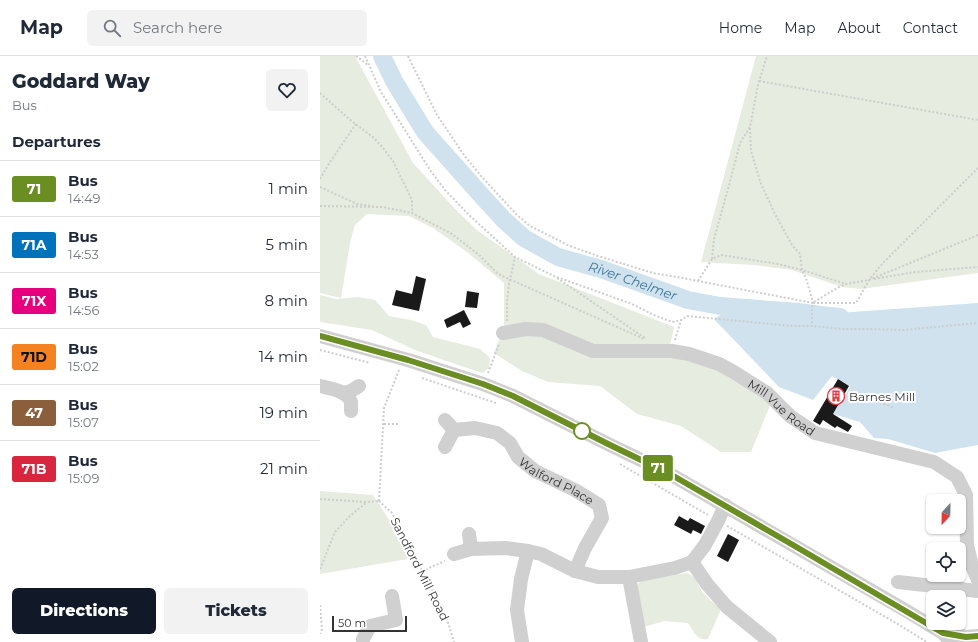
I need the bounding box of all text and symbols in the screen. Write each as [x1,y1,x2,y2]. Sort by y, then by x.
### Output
search box [87,10,367,46]
text: Map [20,16,63,39]
icon: search [101,17,123,39]
text: Search here [133,18,222,37]
text: Home [719,19,762,37]
text: Map [784,19,815,37]
text: About [837,19,881,37]
text: Contact [903,19,958,37]
button: heart [266,69,308,111]
text: Goddard Way [12,70,150,93]
text: Bus [12,97,37,113]
text: Departures [12,132,101,151]
text: Bus [68,171,98,190]
text: 1 min [269,179,308,198]
text: 71 [27,180,41,198]
text: 14:49 [68,190,101,206]
text: Bus [68,227,98,246]
text: 5 min [265,235,308,254]
text: 71A [21,236,47,254]
text: 14:53 [68,246,99,262]
water label: River Chelmer [587,258,680,304]
text: Bus [68,283,98,302]
text: 8 min [264,291,308,310]
text: 71X [22,292,46,310]
text: 14:56 [68,302,99,318]
text: Bus [68,339,98,358]
text: 14 min [259,347,308,366]
text: 71D [21,348,47,366]
text: 15:02 [68,358,99,374]
street label: Mill Vue Road [745,376,818,439]
building icon: Barnes Mill [826,386,846,406]
place label: Barnes Mill [849,389,915,404]
text: Bus [68,395,98,414]
text: 19 min [259,403,308,422]
text: 47 [25,404,43,422]
text: 15:07 [68,414,99,430]
unlabelled marker [573,422,591,440]
text: Bus [68,451,98,470]
street label: Walford Place [516,454,597,507]
line badge: 71 [640,455,676,481]
text: 21 min [260,459,308,478]
text: 71 [651,459,665,477]
text: 71B [21,460,47,478]
text: 15:09 [68,470,99,486]
north arrow [926,494,966,534]
map controls [926,494,966,630]
street label: Sandford Mill Road [387,515,453,623]
button: locate [926,542,966,582]
button: Directions [12,588,156,634]
button: Tickets [164,588,308,634]
button: layers [926,590,966,630]
scale bar [332,614,407,633]
text: 50 m [338,616,366,630]

